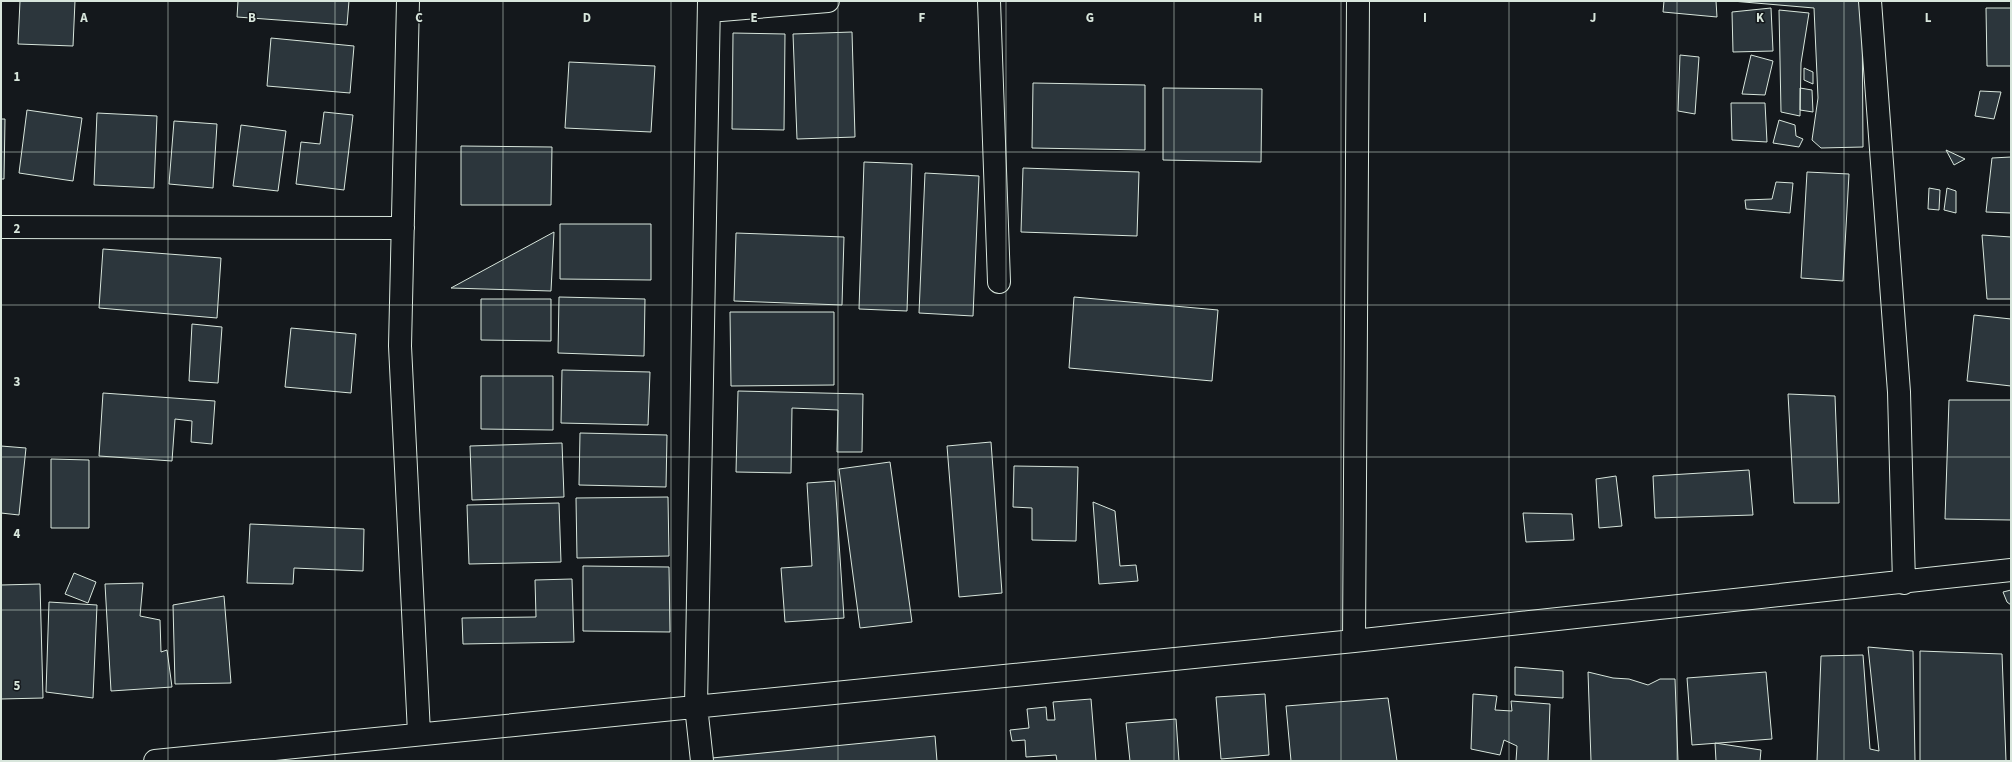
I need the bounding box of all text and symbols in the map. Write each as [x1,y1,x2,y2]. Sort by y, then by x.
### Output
text: A [79,9,88,27]
text: B [248,9,256,27]
text: C [415,9,423,27]
text: D [583,9,591,27]
text: E [750,9,758,27]
text: F [919,9,926,27]
text: G [1086,9,1094,27]
text: H [1254,9,1262,27]
text: I [1423,9,1427,27]
text: J [1590,9,1596,27]
text: K [1756,9,1765,27]
text: L [1925,9,1932,27]
text: 1 [14,68,21,86]
text: 2 [14,220,21,238]
text: 3 [14,373,21,391]
text: 4 [14,525,21,543]
text: 5 [14,677,21,695]

